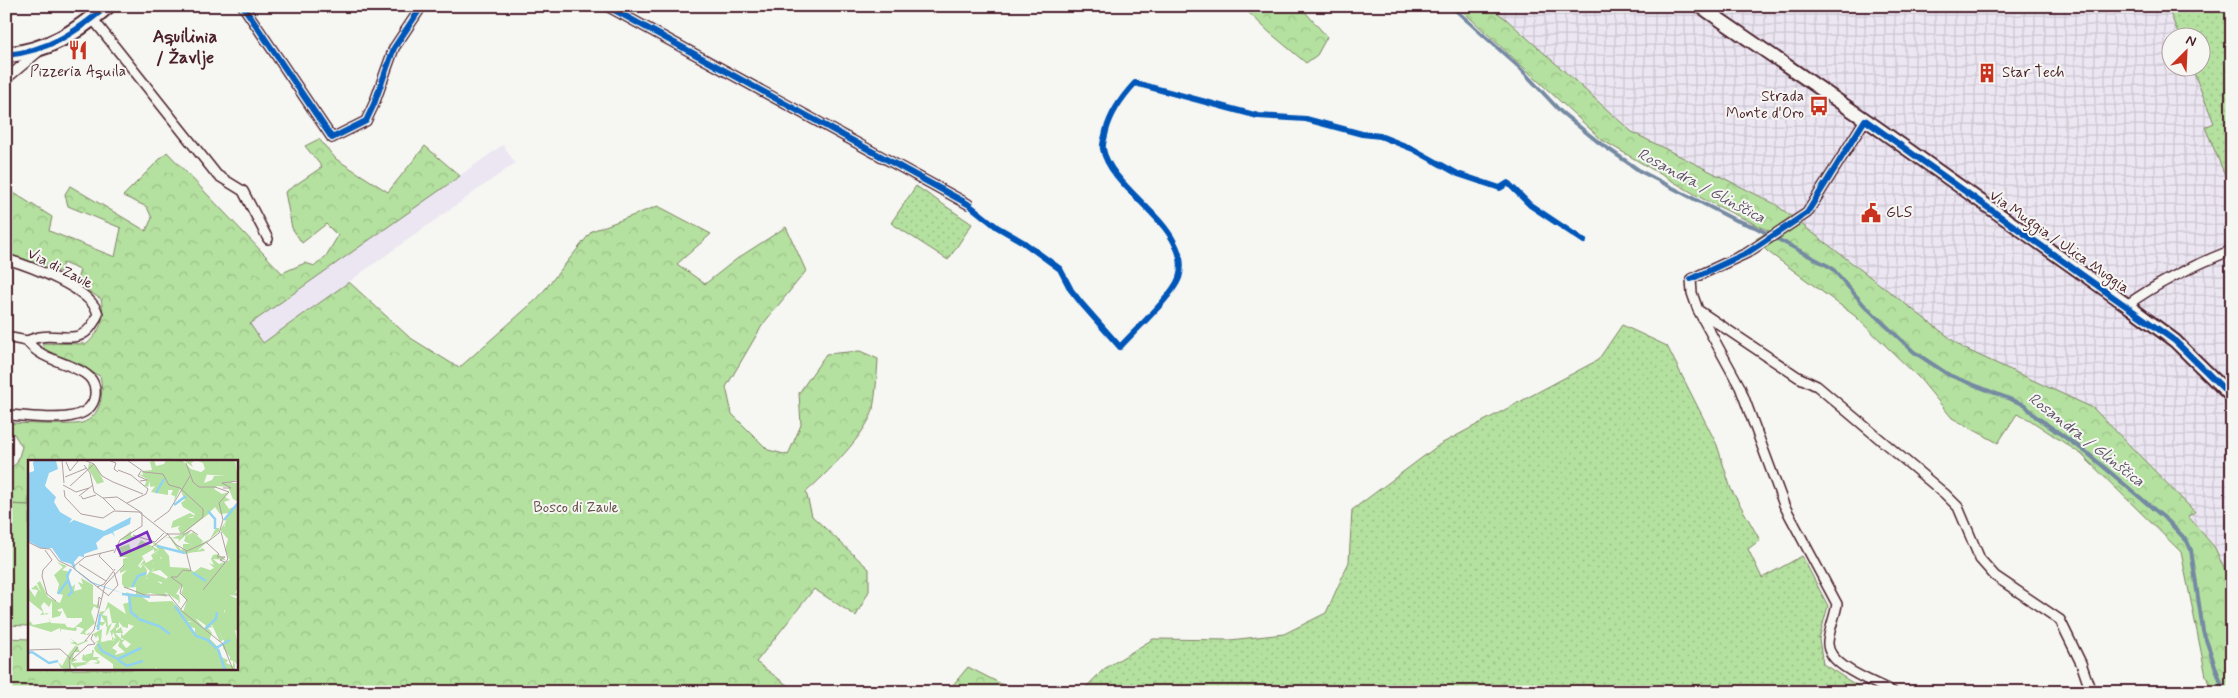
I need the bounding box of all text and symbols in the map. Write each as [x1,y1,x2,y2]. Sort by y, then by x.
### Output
district label: Aquilinia / Žavlje [153,25,217,70]
north arrow [2160,28,2210,78]
text: N [2183,31,2199,51]
restaurant icon: Pizzeria Aquila [67,39,89,61]
place label: Pizzeria Aquila [30,62,126,82]
building icon: Star Tech [1976,62,1998,84]
place label: Star Tech [2002,63,2065,83]
place label: Strada Monte d'Oro [1726,87,1804,124]
bus stop icon: Strada Monte d'Oro [1808,95,1830,117]
water label: Rosandra / Glinščica [1633,143,1769,229]
street label: Via Muggia / Ulica Muggia [1984,186,2134,299]
public building icon: GLS [1860,202,1882,224]
place label: GLS [1886,203,1913,223]
street label: Via di Zaule [24,244,96,294]
water label: Rosandra / Glinščica [2024,388,2148,492]
inset map [28,460,238,670]
park label: Bosco di Zaule [533,498,619,518]

